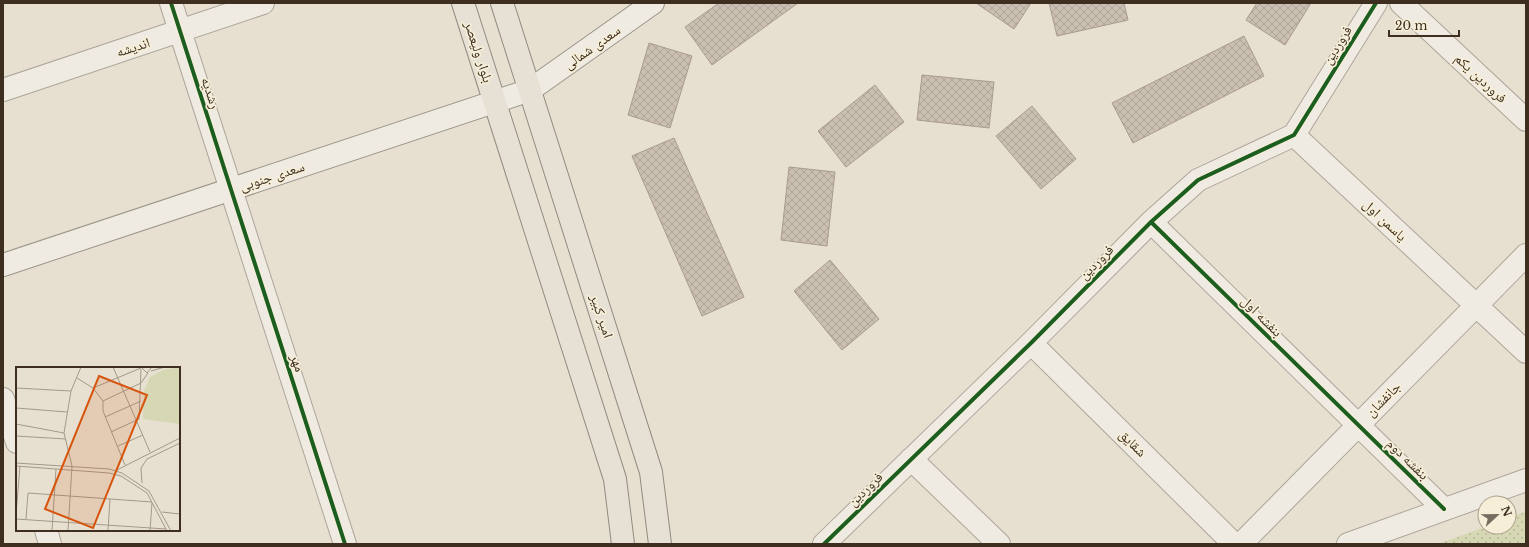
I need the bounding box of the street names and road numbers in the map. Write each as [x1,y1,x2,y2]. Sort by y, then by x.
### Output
street label: بلوار ولیعصر [460,18,497,85]
street label: سعدى شمالى [560,21,624,73]
street label: فروردین [1318,22,1356,68]
street label: اندیشه [114,33,152,61]
street label: فروردین یکم [1450,49,1511,108]
street label: رشدیه [197,75,225,111]
street label: سعدى جنوبی [237,157,307,195]
street label: یاسمن اول [1359,195,1411,245]
street label: فروردین [1075,241,1117,283]
street label: امیر کبیر [586,291,618,340]
street label: بنفشه اول [1238,292,1287,341]
street label: مهر [286,351,309,374]
street label: جانفشان [1362,377,1405,420]
street label: شقایق [1115,425,1151,461]
street label: بنفشه دوم [1382,434,1433,484]
street label: فروردین [844,468,887,510]

